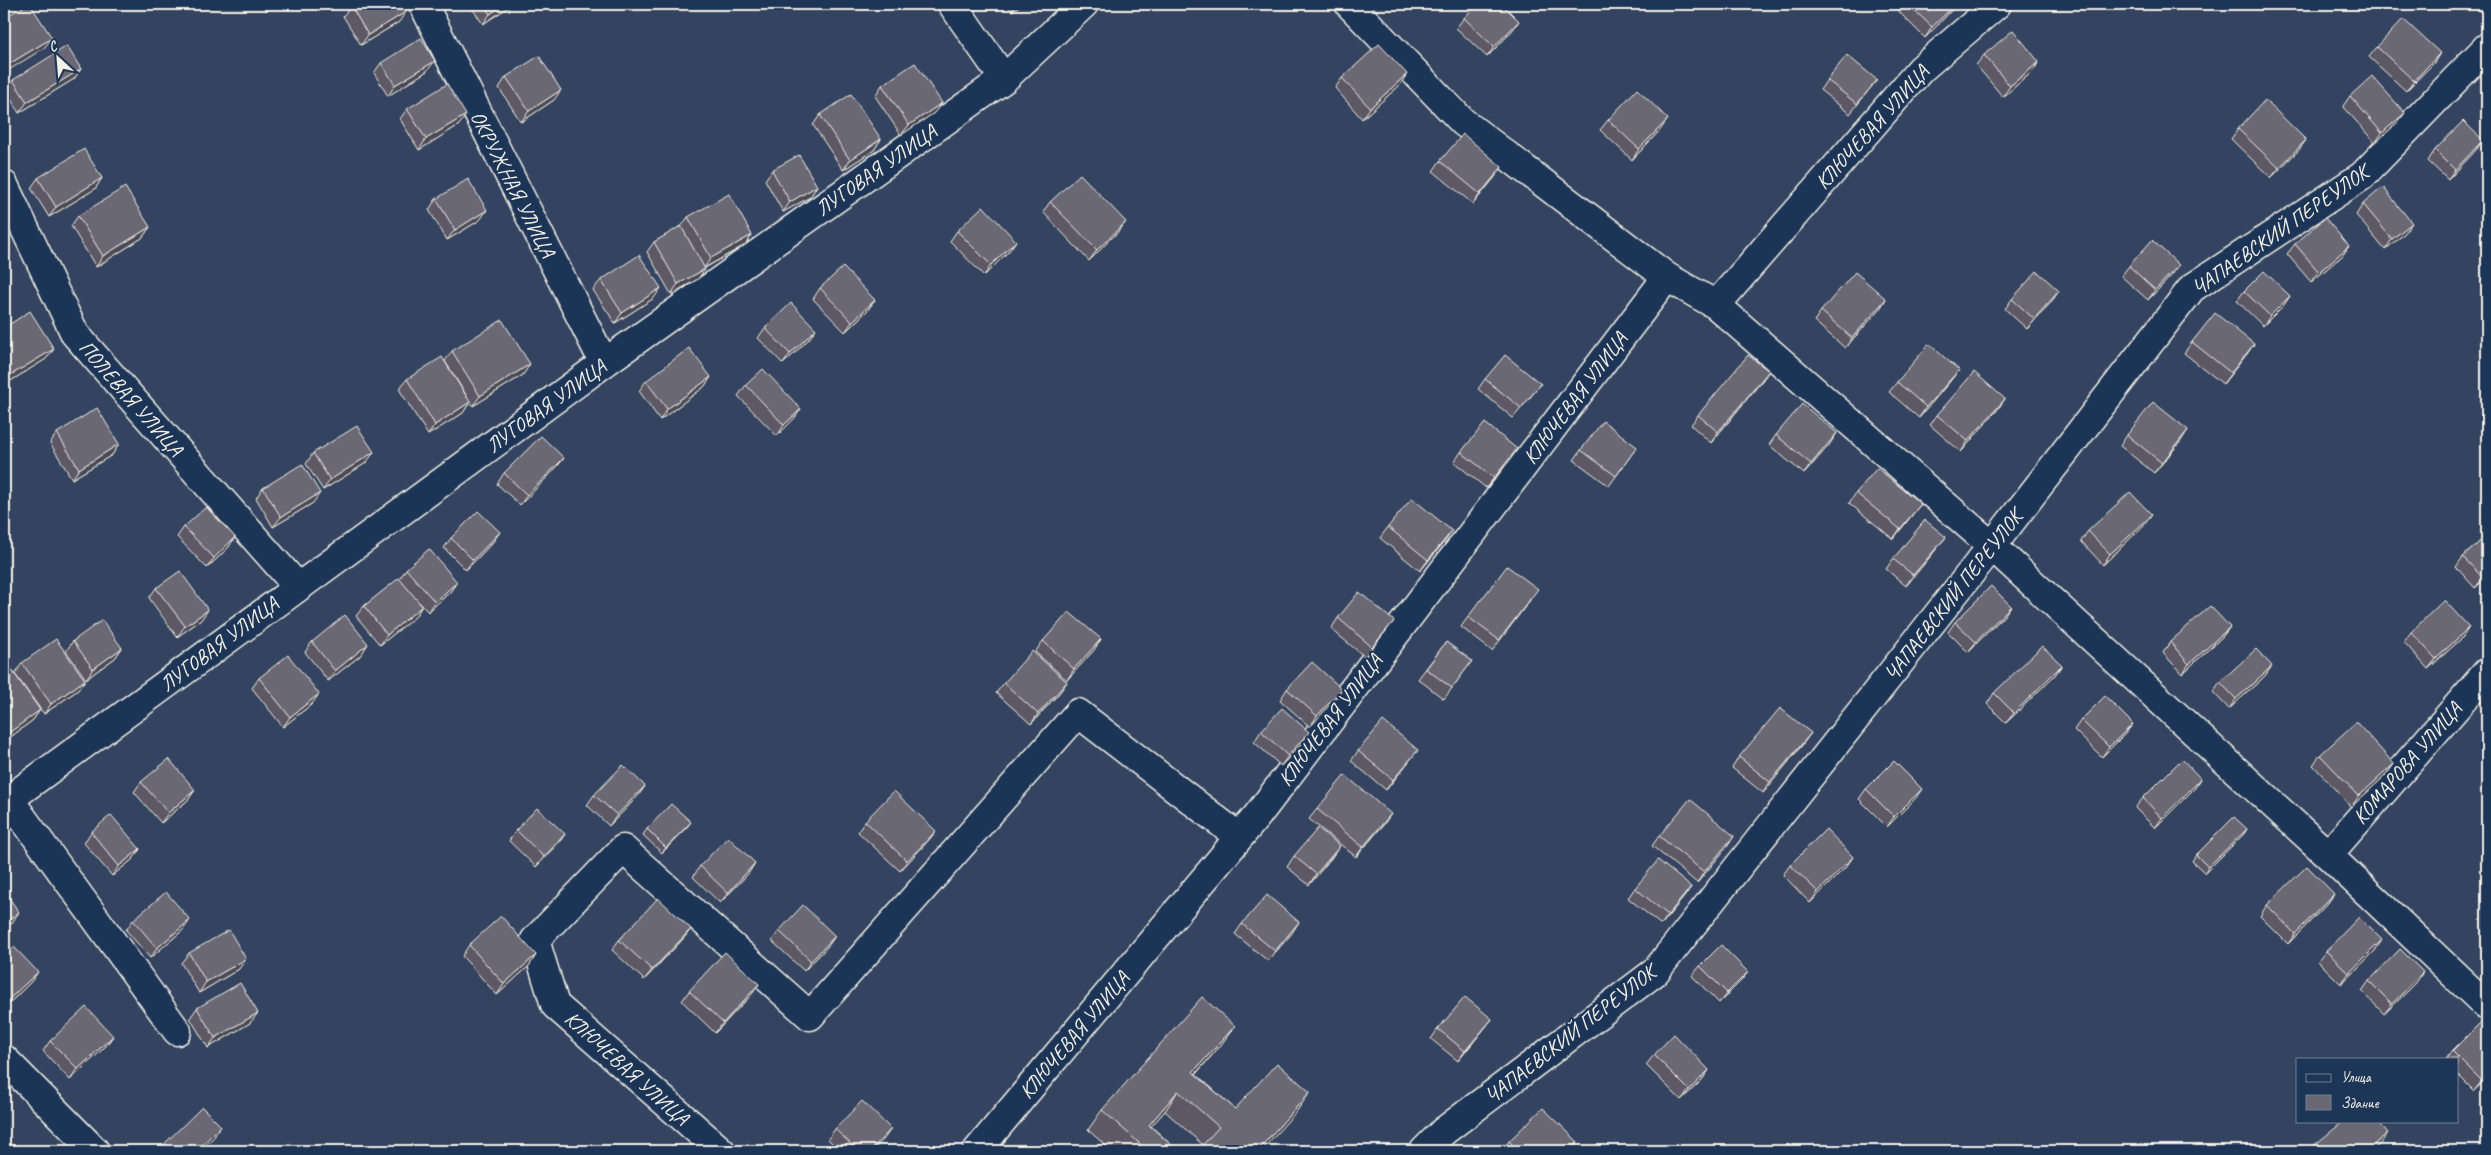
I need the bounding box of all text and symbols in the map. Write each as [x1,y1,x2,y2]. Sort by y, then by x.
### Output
north arrow [32,32,82,82]
text: С [46,37,61,56]
street label: КЛЮЧЕВАЯ УЛИЦА [1809,58,1936,195]
street label: ОКРУЖНАЯ УЛИЦА [465,106,562,263]
street label: ЛУГОВАЯ УЛИЦА [810,118,943,221]
street label: ЧАПАЕВСКИЙ ПЕРЕУЛОК [2187,157,2377,301]
street label: КЛЮЧЕВАЯ УЛИЦА [1517,326,1634,469]
street label: ПОЛЕВАЯ УЛИЦА [74,335,189,462]
street label: ЛУГОВАЯ УЛИЦА [481,353,612,458]
street label: ЧАПАЕВСКИЙ ПЕРЕУЛОК [1878,501,2031,686]
street label: ЛУГОВАЯ УЛИЦА [154,590,285,697]
street label: КЛЮЧЕВАЯ УЛИЦА [1272,648,1389,791]
street label: КОМАРОВА УЛИЦА [2347,696,2468,829]
street label: ЧАПАЕВСКИЙ ПЕРЕУЛОК [1479,956,1664,1109]
street label: КЛЮЧЕВАЯ УЛИЦА [1013,965,1136,1104]
street label: КЛЮЧЕВАЯ УЛИЦА [559,1005,696,1132]
legend [2296,1058,2458,1122]
text: Улица [2341,1068,2372,1087]
text: Здание [2341,1094,2380,1113]

